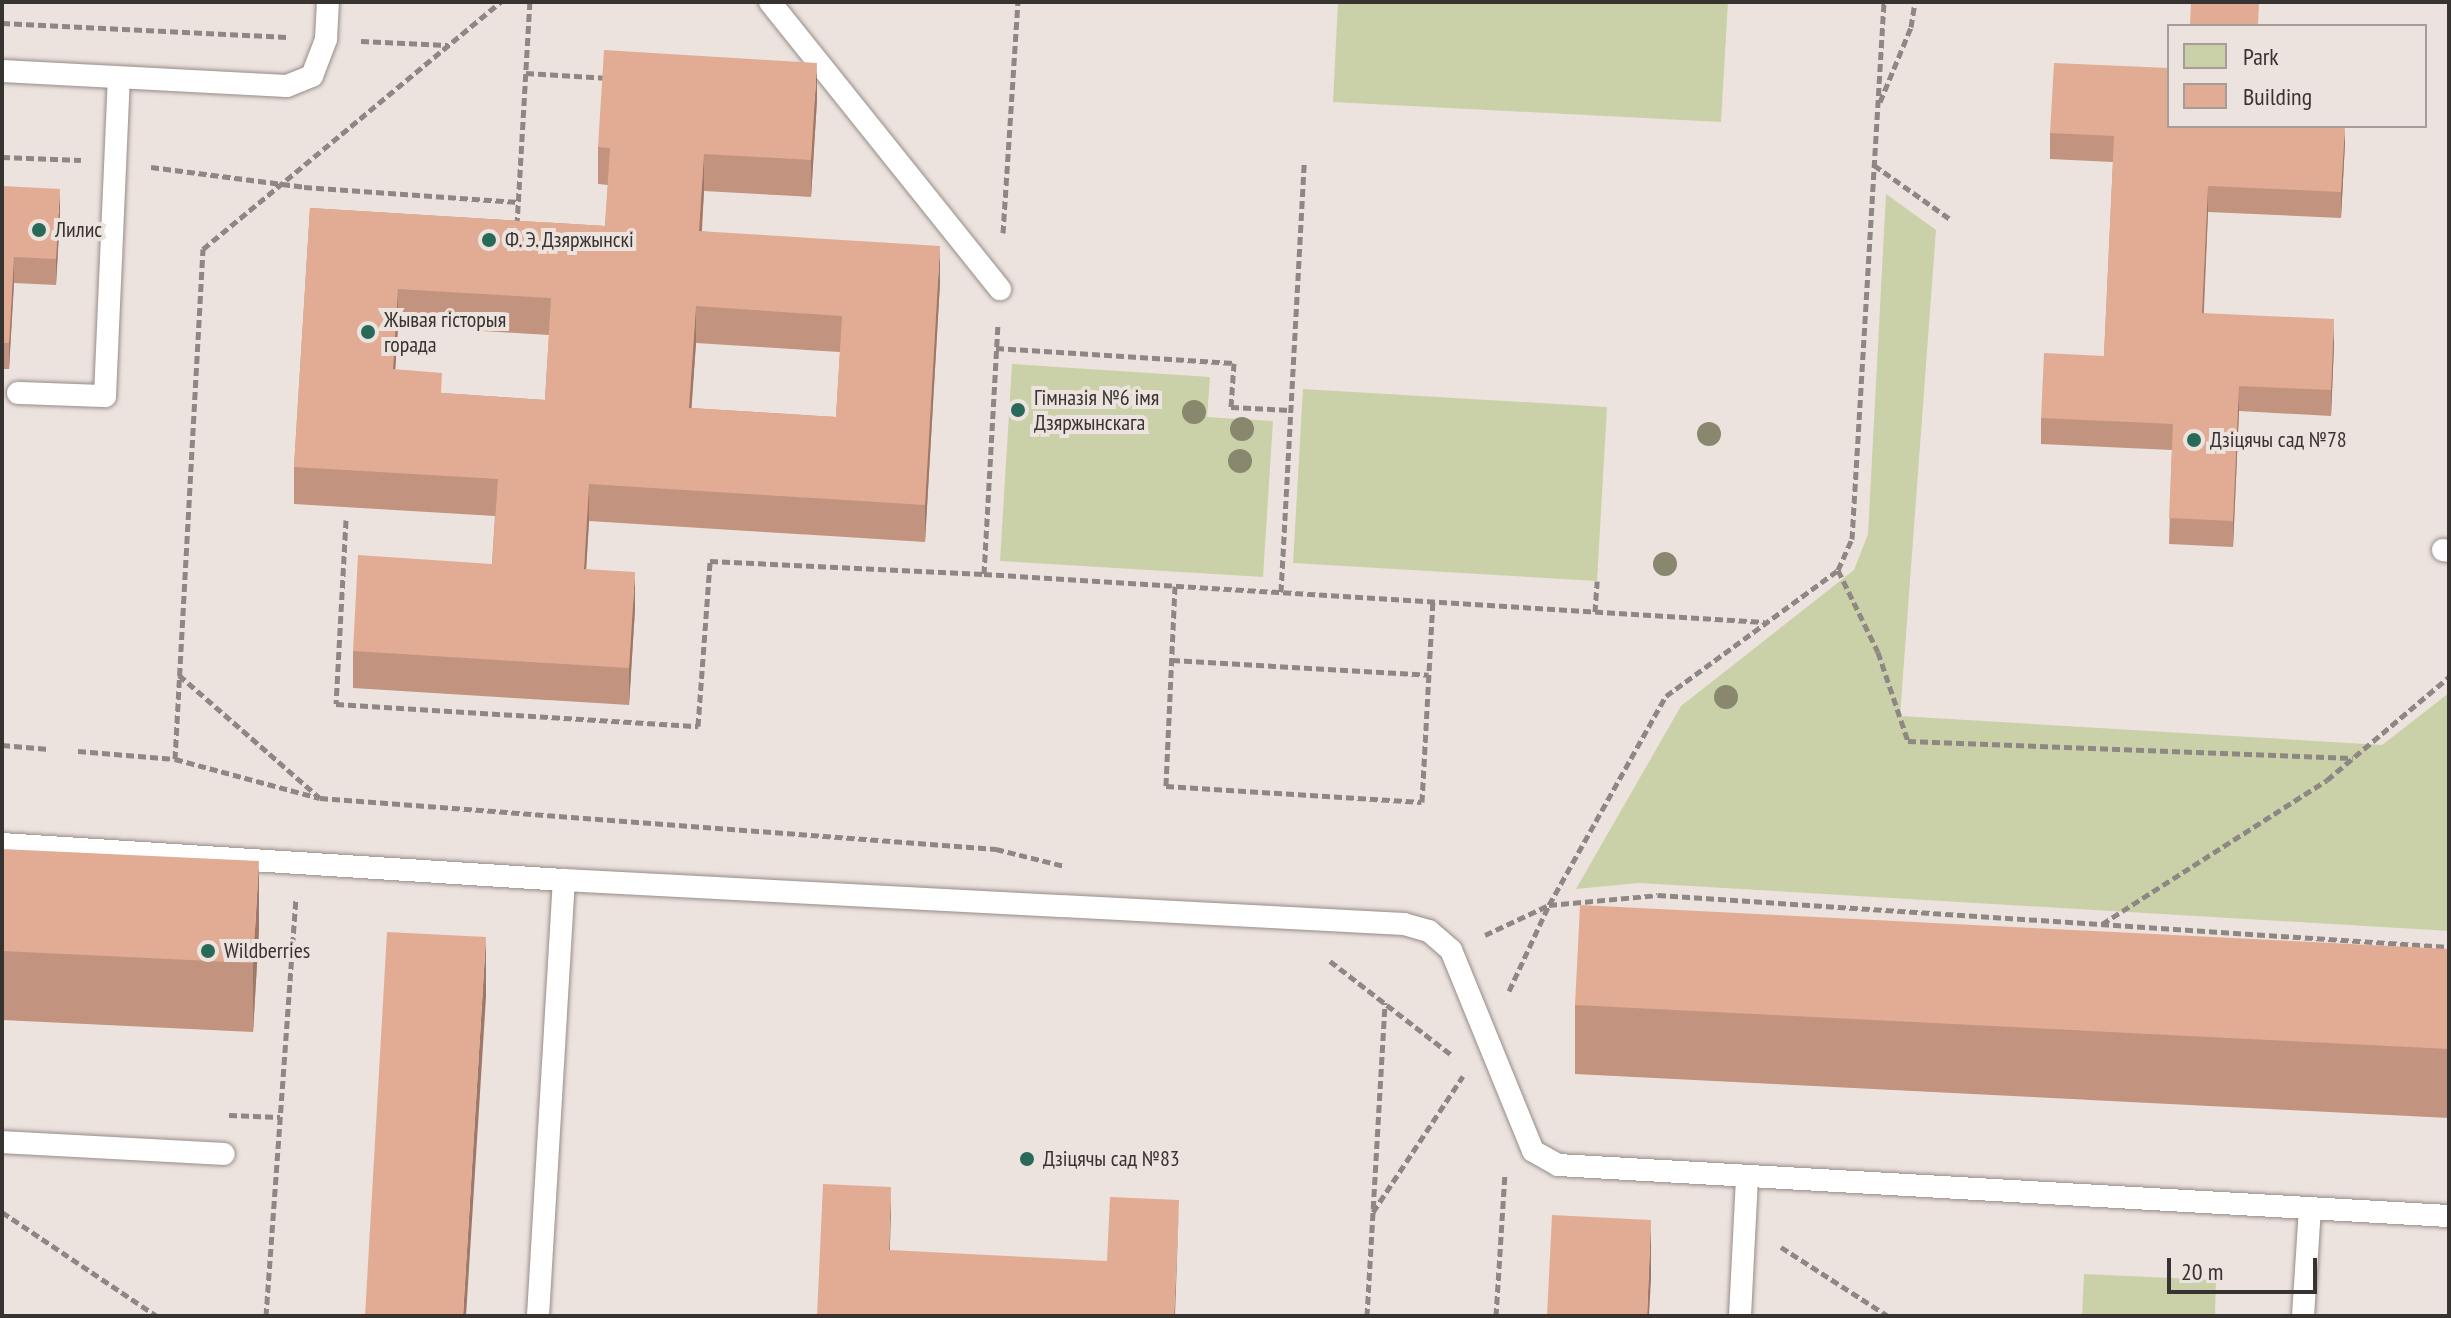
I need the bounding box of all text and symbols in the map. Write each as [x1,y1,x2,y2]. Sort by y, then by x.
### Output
legend [2167,24,2427,128]
text: Park [2243,41,2279,72]
text: Building [2243,81,2312,112]
place label: Лилис [55,217,102,243]
marker: Лилис [30,221,48,239]
place label: Ф. Э. Дзяржынскі [505,227,637,253]
marker: Ф. Э. Дзяржынскі [480,231,498,249]
place label: Жывая гісторыя горада [384,306,506,358]
marker: Жывая гісторыя горада [359,323,377,341]
place label: Гімназія №6 імя Дзяржынскага [1034,384,1159,436]
marker: Гімназія №6 імя Дзяржынскага [1009,401,1027,419]
place label: Дзіцячы сад №78 [2210,427,2347,453]
marker: Дзіцячы сад №78 [2185,431,2203,449]
place label: Wildberries [224,938,310,964]
marker: Wildberries [199,942,217,960]
place label: Дзіцячы сад №83 [1043,1146,1180,1172]
marker: Дзіцячы сад №83 [1018,1150,1036,1168]
scale bar [2171,1242,2321,1292]
text: 20 m [2181,1256,2223,1287]

